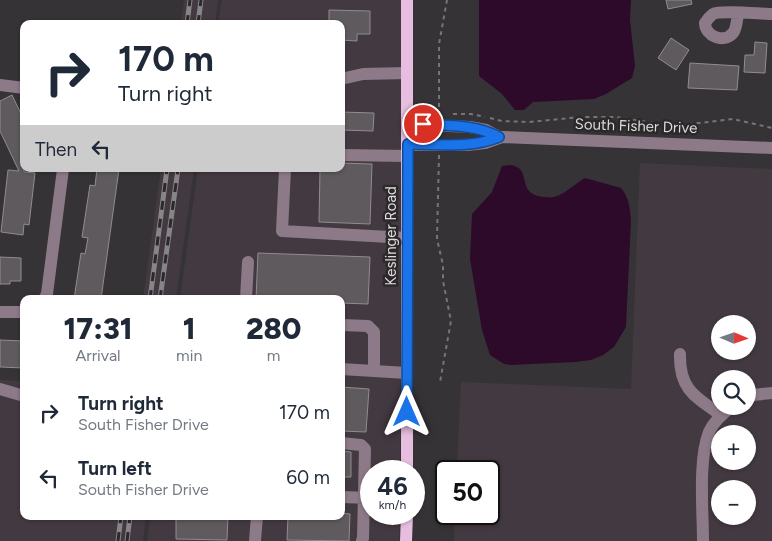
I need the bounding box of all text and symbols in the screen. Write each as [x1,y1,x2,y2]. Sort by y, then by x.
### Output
text: 170 m [118,38,214,80]
icon: right [35,40,100,105]
text: Turn right [118,80,213,107]
pin [402,103,444,145]
icon: arrive [409,110,437,138]
street label: South Fisher Drive [574,115,698,137]
icon: left [87,135,115,163]
text: Then [35,138,77,161]
street label: Keslinger Road [382,186,400,286]
text: 17:31 [64,310,133,347]
text: 1 [183,310,196,347]
text: 280 [246,310,301,347]
north arrow [711,315,756,360]
map controls [711,315,756,525]
text: Arrival [75,346,121,365]
text: min [176,346,202,365]
text: m [267,346,280,365]
button: search [711,370,756,415]
position arrow [380,385,432,437]
text: Turn right [78,392,164,415]
icon: right [35,399,63,427]
text: 170 m [279,401,330,424]
text: South Fisher Drive [78,415,209,434]
button: + [711,425,756,470]
text: Turn left [78,457,152,480]
speed limit sign: 50 [435,460,500,525]
icon: left [35,464,63,492]
text: 60 m [286,466,330,489]
text: 46 [377,471,408,501]
text: South Fisher Drive [78,480,209,499]
button: − [711,480,756,525]
text: km/h [379,498,406,512]

